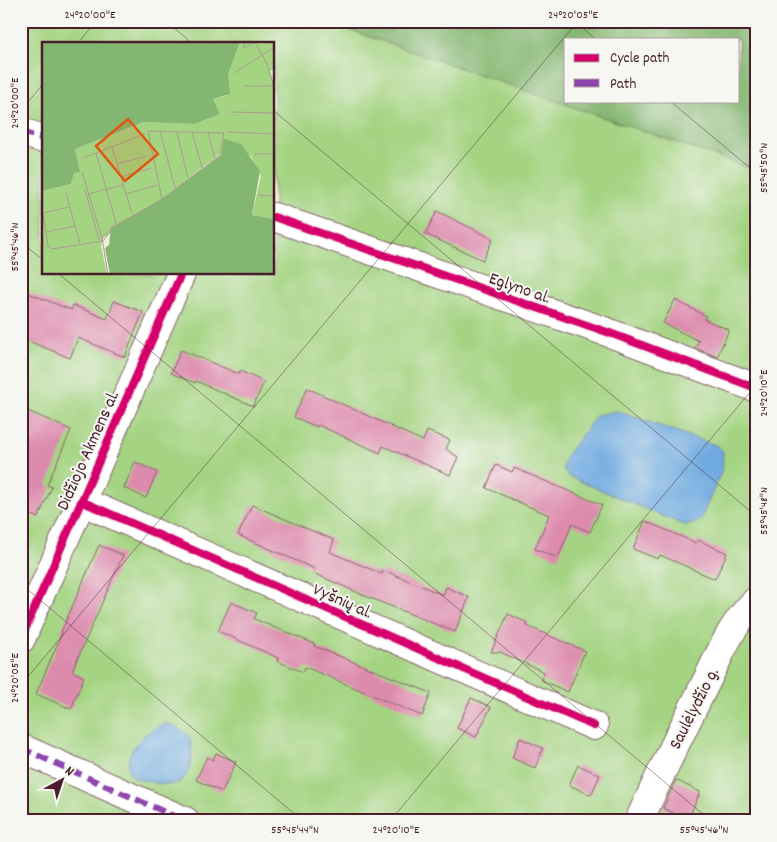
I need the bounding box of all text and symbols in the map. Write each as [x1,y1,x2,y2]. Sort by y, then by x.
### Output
text: 24°20'00"E [64,7,116,24]
text: 24°20'05"E [548,7,599,24]
legend [564,38,740,102]
inset map [42,42,275,275]
text: Cycle path [610,48,670,70]
text: Path [610,74,636,96]
text: 24°20'00"E [7,77,24,129]
text: 55°45'50"N [756,143,773,193]
text: 55°45'46"N [7,222,24,271]
street label: Eglyno al. [485,267,553,312]
text: 24°20'10"E [756,369,773,417]
street label: Didžiojo Akmens al. [52,387,127,515]
text: 55°45'48"N [756,487,773,535]
street label: Vyšnių al. [308,578,376,627]
text: 24°20'05"E [7,652,24,703]
street label: Saulėlydžio g. [664,664,727,754]
north arrow [38,754,88,804]
text: N [60,762,78,782]
text: 55°45'44"N [271,822,319,839]
text: 24°20'10"E [372,822,420,839]
text: 55°45'46"N [680,822,729,839]

